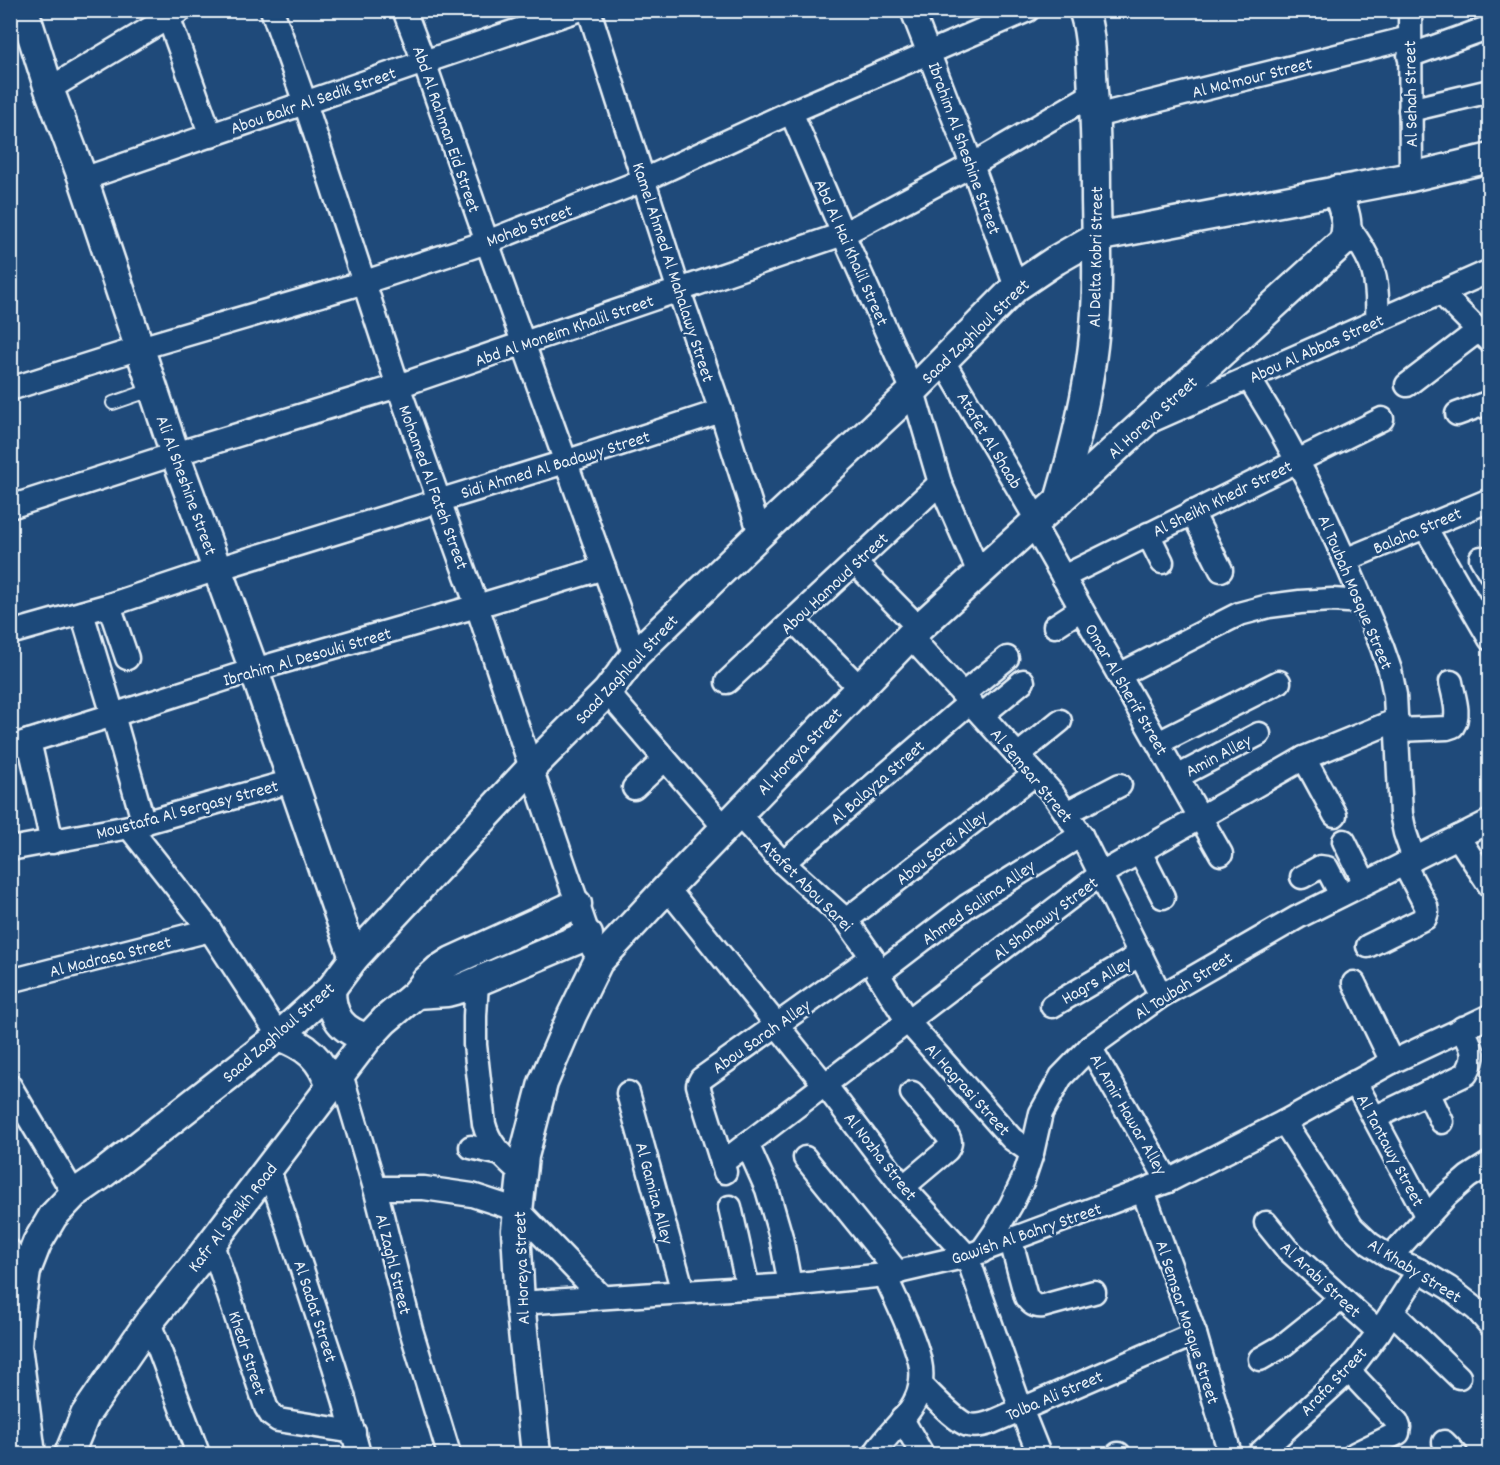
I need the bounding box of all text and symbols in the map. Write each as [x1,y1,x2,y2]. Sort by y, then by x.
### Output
street label: Al Sehah Street [1399,40,1426,148]
street label: Abd Al Rahman Eid Street [404,43,485,217]
street label: Al Ma'mour Street [1190,52,1316,106]
street label: Ibrahim Al Sheshine Street [920,59,1006,239]
street label: Abou Bakr Al Sedik Street [228,62,400,142]
street label: Kamel Ahmed Al Mahalawy Street [624,160,719,386]
street label: Abd Al Hai Khalil Street [806,176,893,331]
street label: Al Delta Kobri Street [1084,186,1111,328]
street label: Moheb Street [483,199,577,255]
street label: Saad Zaghloul Street [917,274,1037,391]
street label: Abd Al Moneim Khalil Street [472,290,658,375]
street label: Abou Al Abbas Street [1246,309,1389,391]
street label: Al Horeya Street [1103,371,1205,466]
street label: Atafet Al Shaab [949,388,1027,495]
street label: Mohamed Al Fateh Street [390,402,473,574]
street label: Ali Al Sheshine Street [148,412,222,560]
street label: Sidi Ahmed Al Badawy Street [458,426,654,507]
street label: Al Sheikh Khedr Street [1149,455,1298,545]
street label: Balaha Street [1370,502,1467,562]
street label: Al Toubah Mosque Street [1310,512,1398,675]
street label: Abou Hamoud Street [776,528,896,642]
street label: Saad Zaghloul Street [570,610,686,731]
street label: Omar Al Sherif Street [1077,620,1173,761]
street label: Ibrahim Al Desouki Street [221,622,395,694]
street label: Al Horeya Street [752,703,850,802]
street label: Al Semsar Street [983,724,1077,830]
street label: Amin Alley [1182,729,1257,785]
street label: Al Balayza Street [826,735,932,832]
street label: Moustafa Al Sergasy Street [94,775,282,848]
street label: Abou Sarei Alley [892,805,994,893]
street label: Atafet Abou Sarei [753,835,857,939]
street label: Ahmed Salima Alley [918,855,1042,953]
street label: Al Shahawy Street [989,872,1105,968]
street label: Al Madrasa Street [47,931,174,986]
street label: Al Toubah Street [1130,947,1239,1027]
street label: Hagrs Alley [1057,952,1138,1012]
street label: Saad Zaghloul Street [218,978,342,1090]
street label: Abou Sarah Alley [708,994,817,1081]
street label: Al Hagrasi Street [917,1039,1015,1143]
street label: Al Amir Hawar Alley [1082,1050,1172,1181]
street label: Al Tantawy Street [1349,1091,1429,1212]
street label: Al Nozha Street [836,1108,922,1207]
street label: Al Gamiza Alley [627,1140,678,1248]
street label: Kafr Al Sheikh Road [183,1158,285,1279]
street label: Gawish Al Bahry Street [948,1198,1106,1273]
street label: Al Horeya Street [509,1210,538,1325]
street label: Al Zaghl Street [367,1212,416,1318]
street label: Al Khaby Street [1362,1233,1466,1311]
street label: Al Arabi Street [1273,1237,1365,1325]
street label: Al Semsar Mosque Street [1147,1238,1224,1408]
street label: Al Sadat Street [285,1257,342,1366]
street label: Khedr Street [220,1308,271,1400]
street label: Arafa Street [1295,1342,1374,1423]
street label: Tolba Ali Street [1002,1365,1108,1429]

